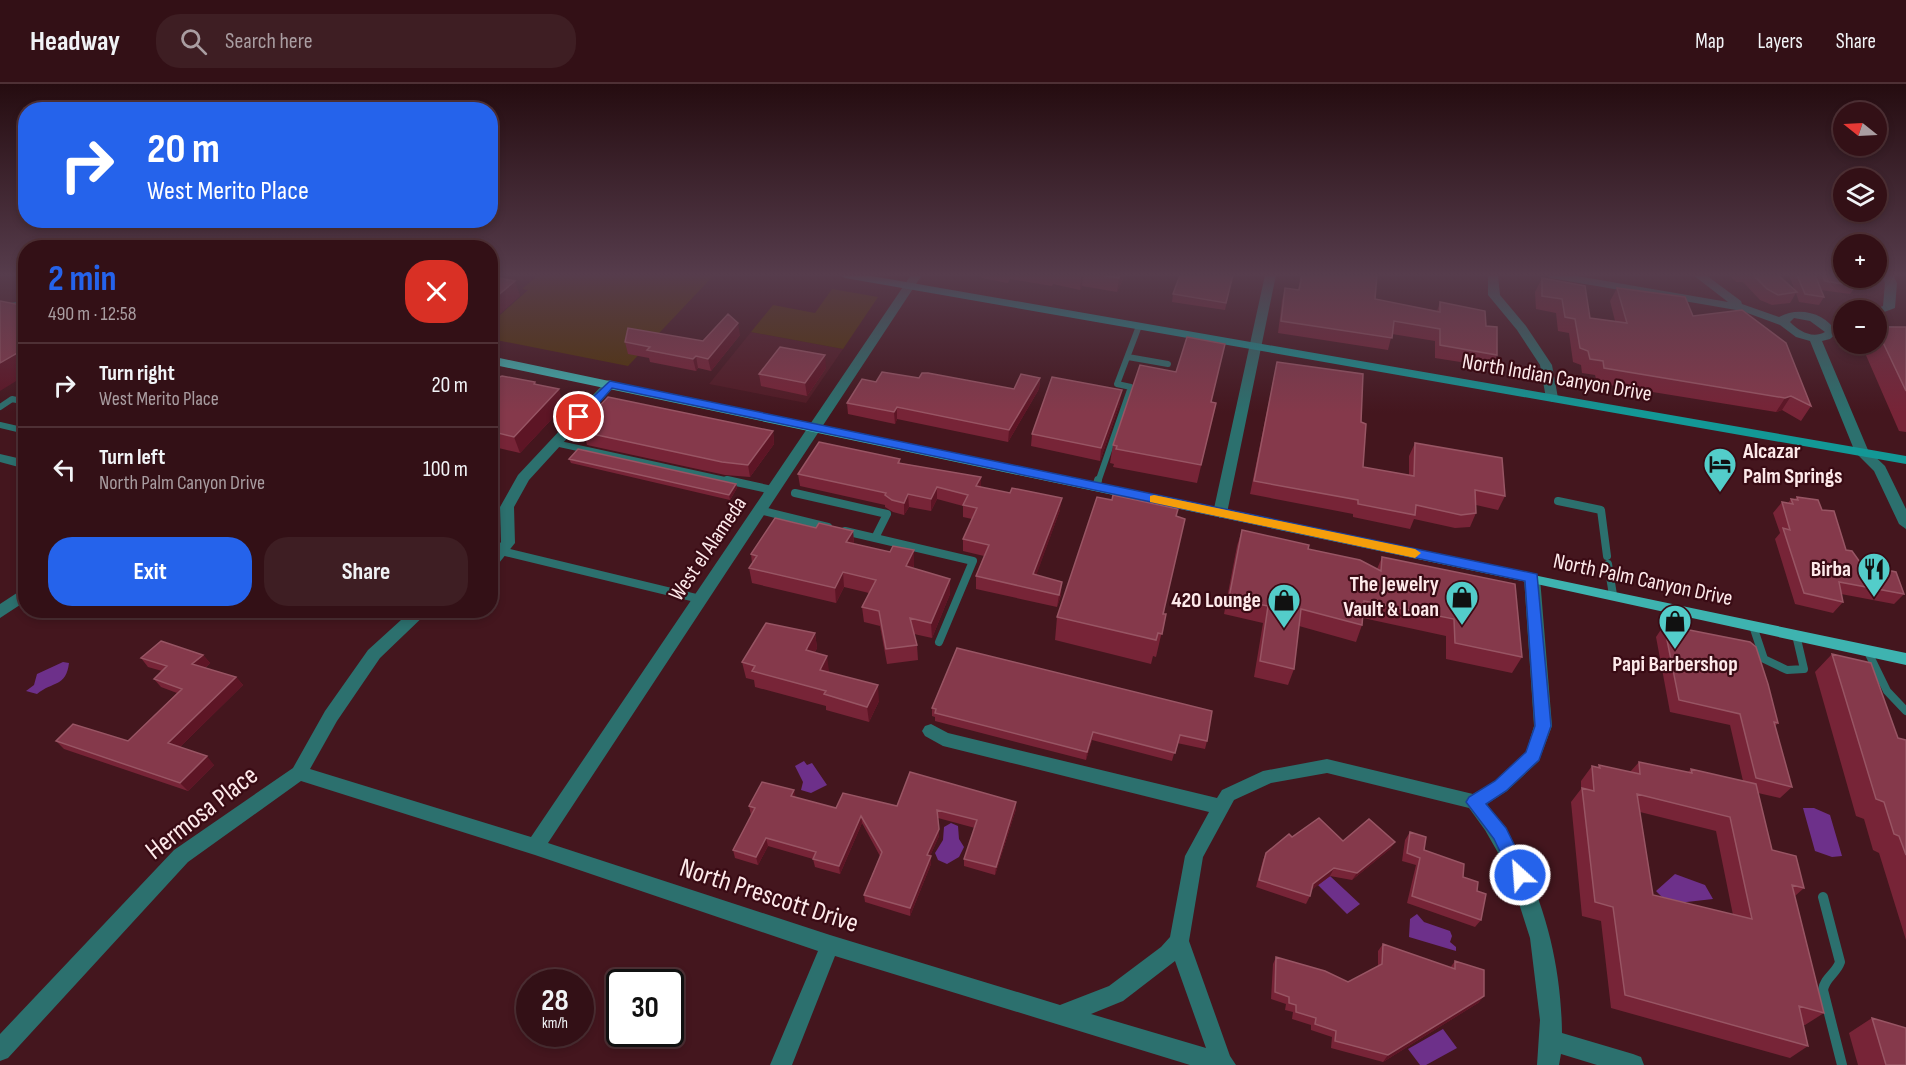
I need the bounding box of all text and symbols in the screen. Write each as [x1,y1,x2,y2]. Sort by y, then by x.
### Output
search box [156,14,576,68]
text: Headway [30,25,120,58]
icon: search [177,25,210,58]
text: Search here [225,28,312,55]
text: Map [1695,29,1724,54]
text: Layers [1757,29,1803,54]
text: Share [1836,29,1876,54]
north arrow [1833,102,1887,156]
map controls [1833,102,1887,354]
text: 20 m [147,124,220,175]
icon: right [48,126,126,204]
button: layers [1833,168,1887,222]
text: West Merito Place [147,175,309,207]
button: + [1833,234,1887,288]
text: 2 min [48,258,117,301]
button: close [405,260,468,323]
button: − [1833,300,1887,354]
text: 490 m · 12:58 [48,302,137,326]
street label: North Indian Canyon Drive [1460,348,1654,408]
text: Turn right [99,360,175,387]
icon: right [48,369,81,402]
text: 20 m [432,372,468,399]
text: West Merito Place [99,387,219,411]
pin [553,391,604,442]
icon: arrive [562,400,595,433]
place label: Alcazar Palm Springs [1742,438,1842,490]
text: Turn left [99,444,165,471]
hotel icon: Alcazar Palm Springs [1702,446,1738,493]
icon: left [48,453,81,486]
text: 100 m [423,456,468,483]
text: North Palm Canyon Drive [99,471,265,495]
street label: West el Alameda [663,492,753,606]
button: Exit [48,537,252,606]
button: Share [264,537,468,606]
street label: North Palm Canyon Drive [1551,548,1735,612]
restaurant icon: Birba [1856,551,1892,598]
place label: Birba [1811,556,1851,583]
place label: The Jewelry Vault & Loan [1343,571,1439,623]
shop icon: The Jewelry Vault & Loan [1444,579,1480,626]
shop icon: 420 Lounge [1266,582,1302,629]
place label: 420 Lounge [1171,587,1261,614]
shop icon: Papi Barbershop [1657,603,1693,650]
place label: Papi Barbershop [1612,651,1738,678]
street label: Hermosa Place [140,759,264,867]
position arrow [1488,843,1552,907]
street label: North Prescott Drive [676,852,862,940]
speed limit sign: 30 [606,969,684,1047]
text: 28 [541,983,569,1019]
text: km/h [542,1014,568,1033]

